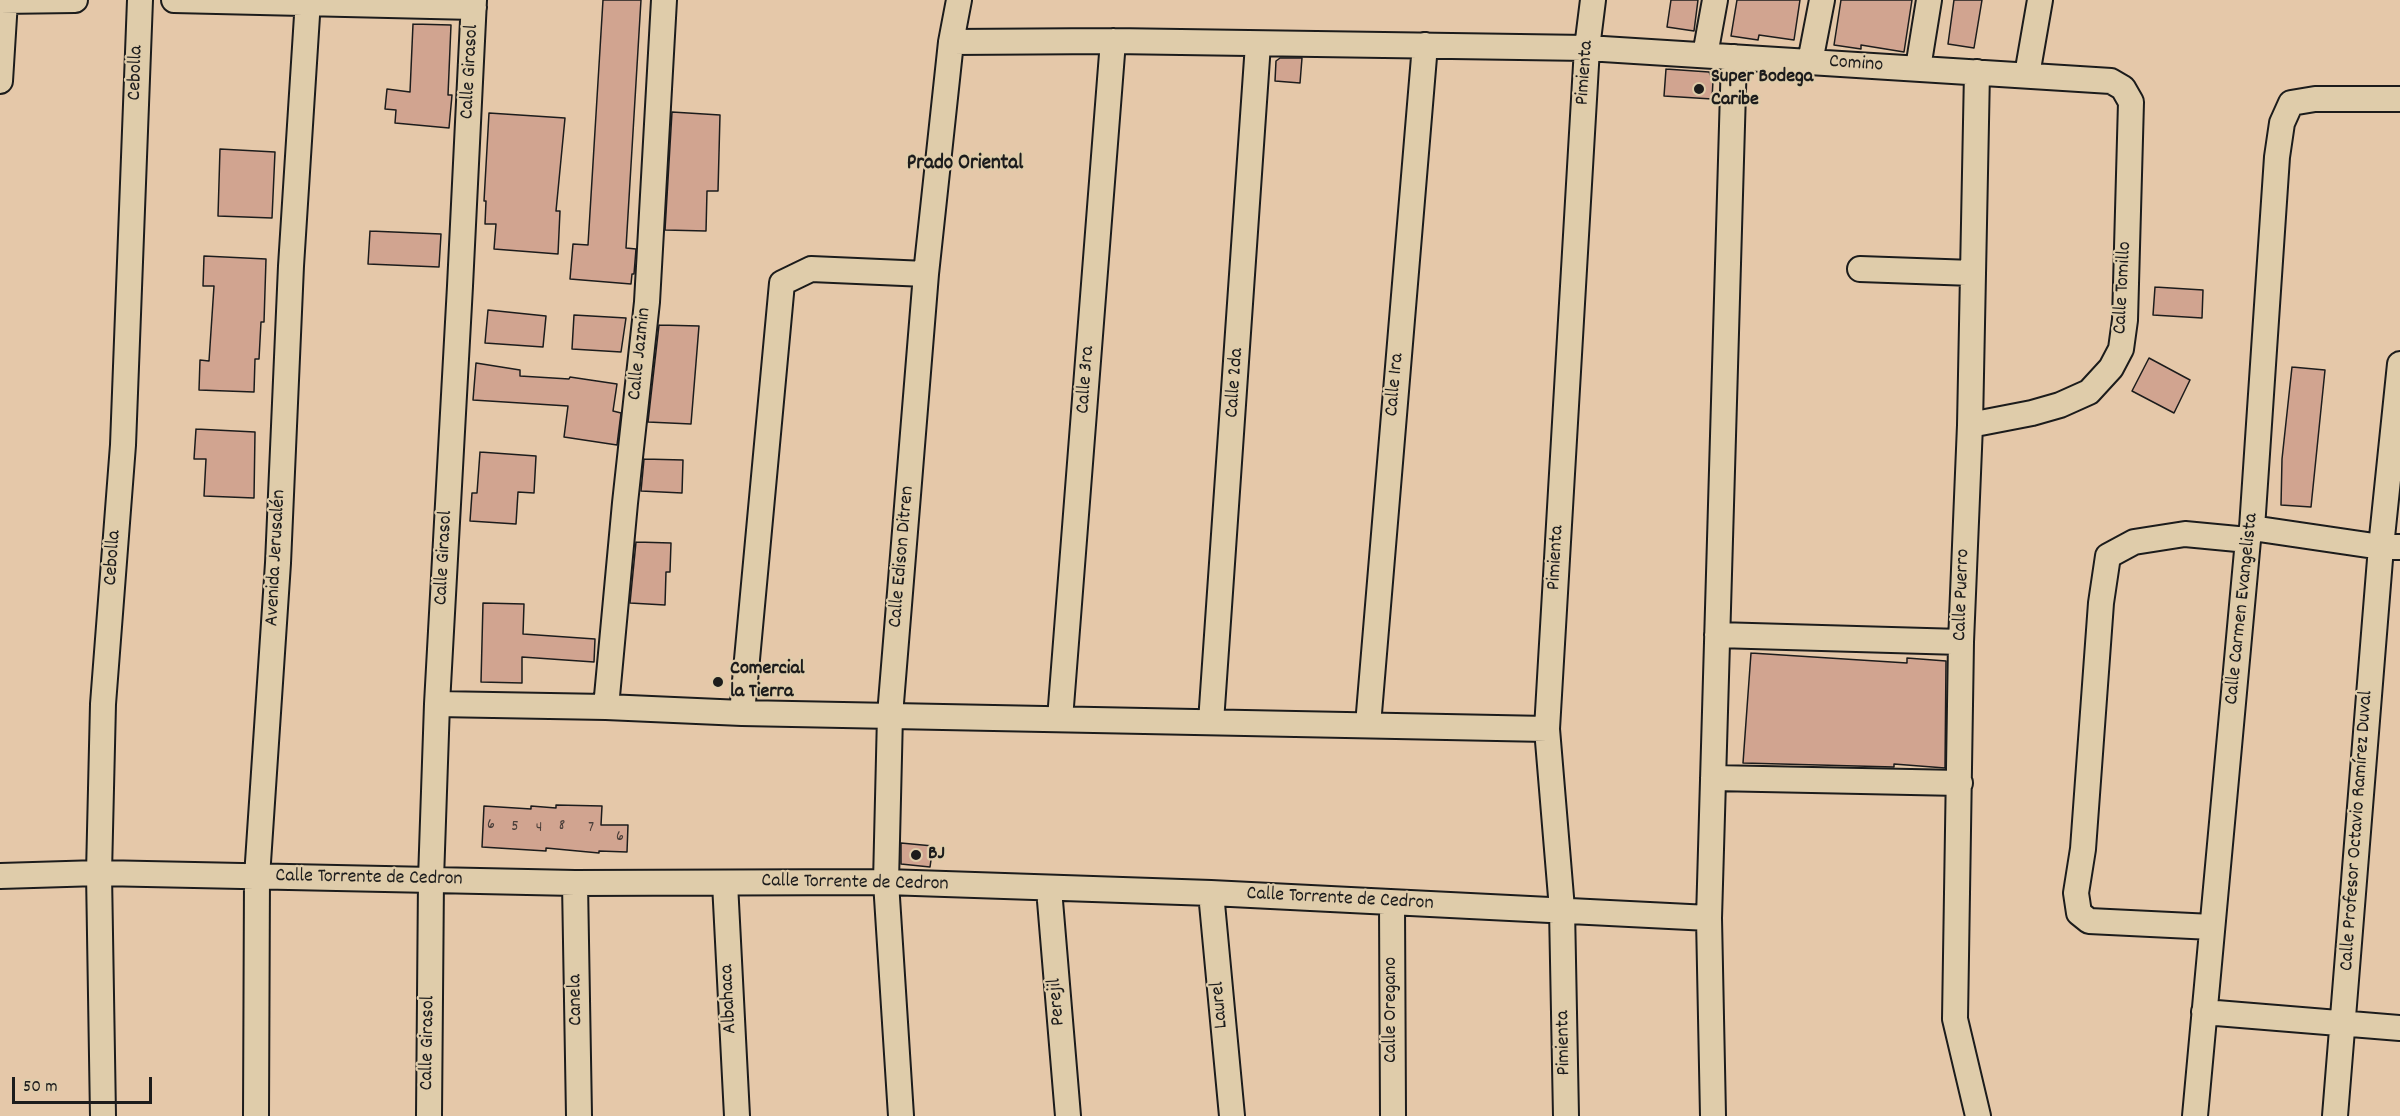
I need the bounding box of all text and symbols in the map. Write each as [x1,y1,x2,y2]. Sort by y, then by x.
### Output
street label: Calle Girasol [457,24,485,120]
street label: Pimienta [1572,40,1600,106]
street label: Cebolla [124,45,150,101]
street label: Comino [1828,51,1884,79]
place label: Super Bodega Caribe [1711,66,1813,113]
marker: Super Bodega Caribe [1692,82,1706,96]
district label: Prado Oriental [907,152,1023,178]
street label: Calle Tomillo [2110,241,2138,335]
street label: Calle Jazmin [624,306,658,402]
street label: Calle 3ra [1073,345,1101,415]
street label: Calle 2da [1222,347,1250,419]
street label: Calle 1ra [1381,352,1411,418]
street label: Calle Edison Ditren [885,485,921,629]
street label: Avenida Jerusalén [261,489,293,627]
street label: Calle Girasol [431,510,459,606]
street label: Calle Carmen Evangelista [2221,512,2265,706]
street label: Pimienta [1543,525,1571,591]
street label: Cebolla [100,530,128,586]
street label: Calle Puerro [1949,548,1977,642]
place label: Comercial la Tierra [730,658,805,705]
marker: Comercial la Tierra [711,675,725,689]
street label: Calle Profesor Octavio Ramírez Duval [2336,690,2380,972]
house number: 6 [487,816,495,836]
house number: 8 [559,817,565,837]
house number: 5 [511,818,519,838]
house number: 4 [536,819,542,839]
house number: 7 [588,819,594,839]
house number: 6 [616,828,624,848]
place label: BJ [928,843,945,867]
marker: BJ [909,848,923,862]
street label: Calle Torrente de Cedron [275,865,463,893]
street label: Calle Torrente de Cedron [761,870,949,898]
street label: Calle Torrente de Cedron [1246,883,1434,917]
street label: Calle Oregano [1380,957,1404,1063]
street label: Albahaca [716,964,744,1034]
street label: Canela [565,974,589,1026]
street label: Perejil [1044,977,1072,1027]
street label: Laurel [1207,980,1235,1030]
street label: Calle Girasol [416,995,442,1091]
street label: Pimienta [1552,1010,1578,1076]
scale bar [15,1065,154,1103]
text: 50 m [23,1075,58,1100]

